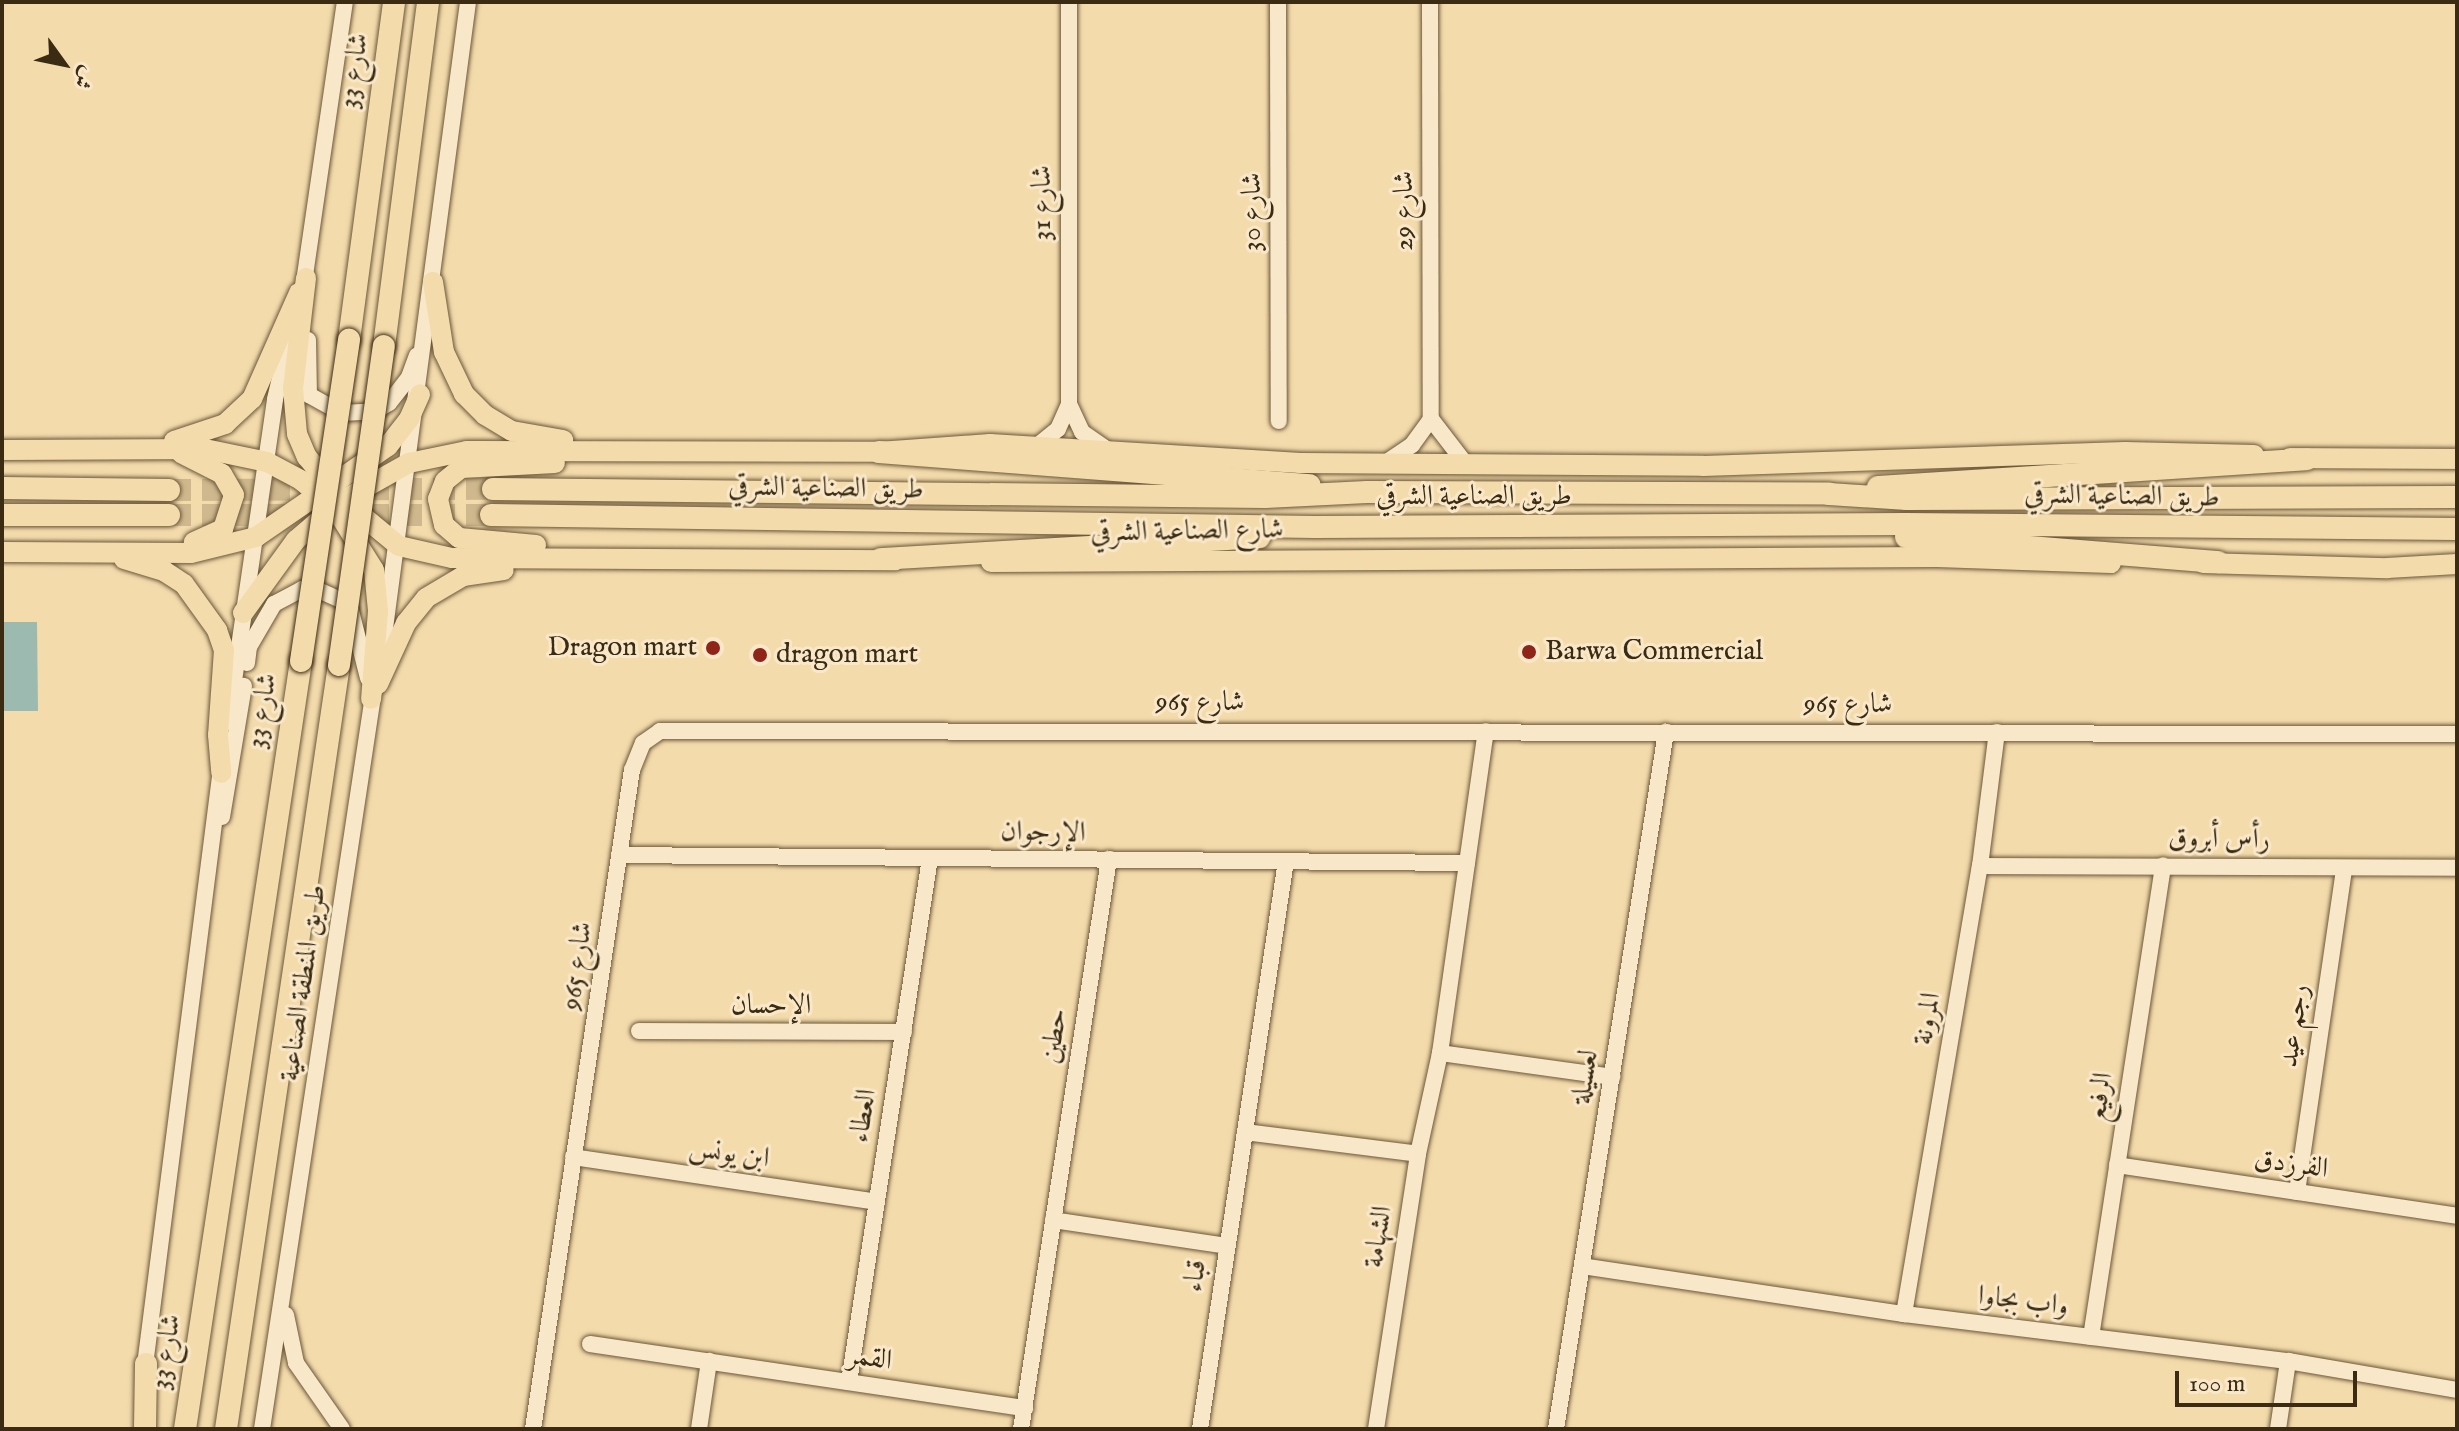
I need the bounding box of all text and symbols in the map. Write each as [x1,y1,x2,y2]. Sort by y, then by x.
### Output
north arrow [24,24,104,104]
street label: شارع 33 [333,31,377,111]
text: ش [66,60,102,94]
street label: شارع 31 [1026,165,1060,241]
street label: شارع 29 [1388,171,1422,251]
street label: شارع 30 [1236,173,1270,251]
street label: طريق الصناعية الشرقي [728,470,924,508]
street label: طريق الصناعية الشرقي [2024,478,2220,516]
street label: طريق الصناعية الشرقي [1376,480,1572,514]
street label: شارع الصناعية الشرقي [1090,514,1284,550]
place label: Dragon mart [547,631,697,665]
place label: Barwa Commercial [1545,635,1763,669]
place label: dragon mart [776,638,918,672]
marker: Dragon mart [704,639,722,657]
marker: Barwa Commercial [1520,643,1538,661]
marker: dragon mart [751,646,769,664]
street label: شارع 33 [240,671,286,751]
street label: شارع 965 [1156,686,1244,720]
street label: شارع 965 [1804,688,1892,722]
street label: الإرجوان [1000,815,1086,851]
street label: رأس أبروق [2168,822,2270,858]
street label: طريق المنطقة الصناعية [274,883,334,1083]
street label: شارع 965 [555,920,601,1012]
street label: رجم عيد [2273,982,2317,1070]
street label: الإحسان [731,989,811,1023]
street label: المرونة [1907,990,1949,1048]
street label: حطين [1034,1006,1076,1066]
street label: لعسيلة [1565,1047,1607,1107]
street label: الرفيع [2081,1070,2121,1124]
street label: العطاء [843,1087,885,1145]
street label: ابن يونس [686,1132,772,1176]
street label: الفرزدق [2252,1143,2330,1187]
street label: الشهامة [1358,1204,1400,1270]
street label: قباء [1177,1258,1215,1294]
street label: واب بجاوا [1976,1280,2070,1324]
street label: شارع 33 [144,1312,190,1392]
street label: القمر [846,1339,894,1379]
scale bar [2179,1355,2361,1405]
text: 100 m [2189,1369,2245,1400]

